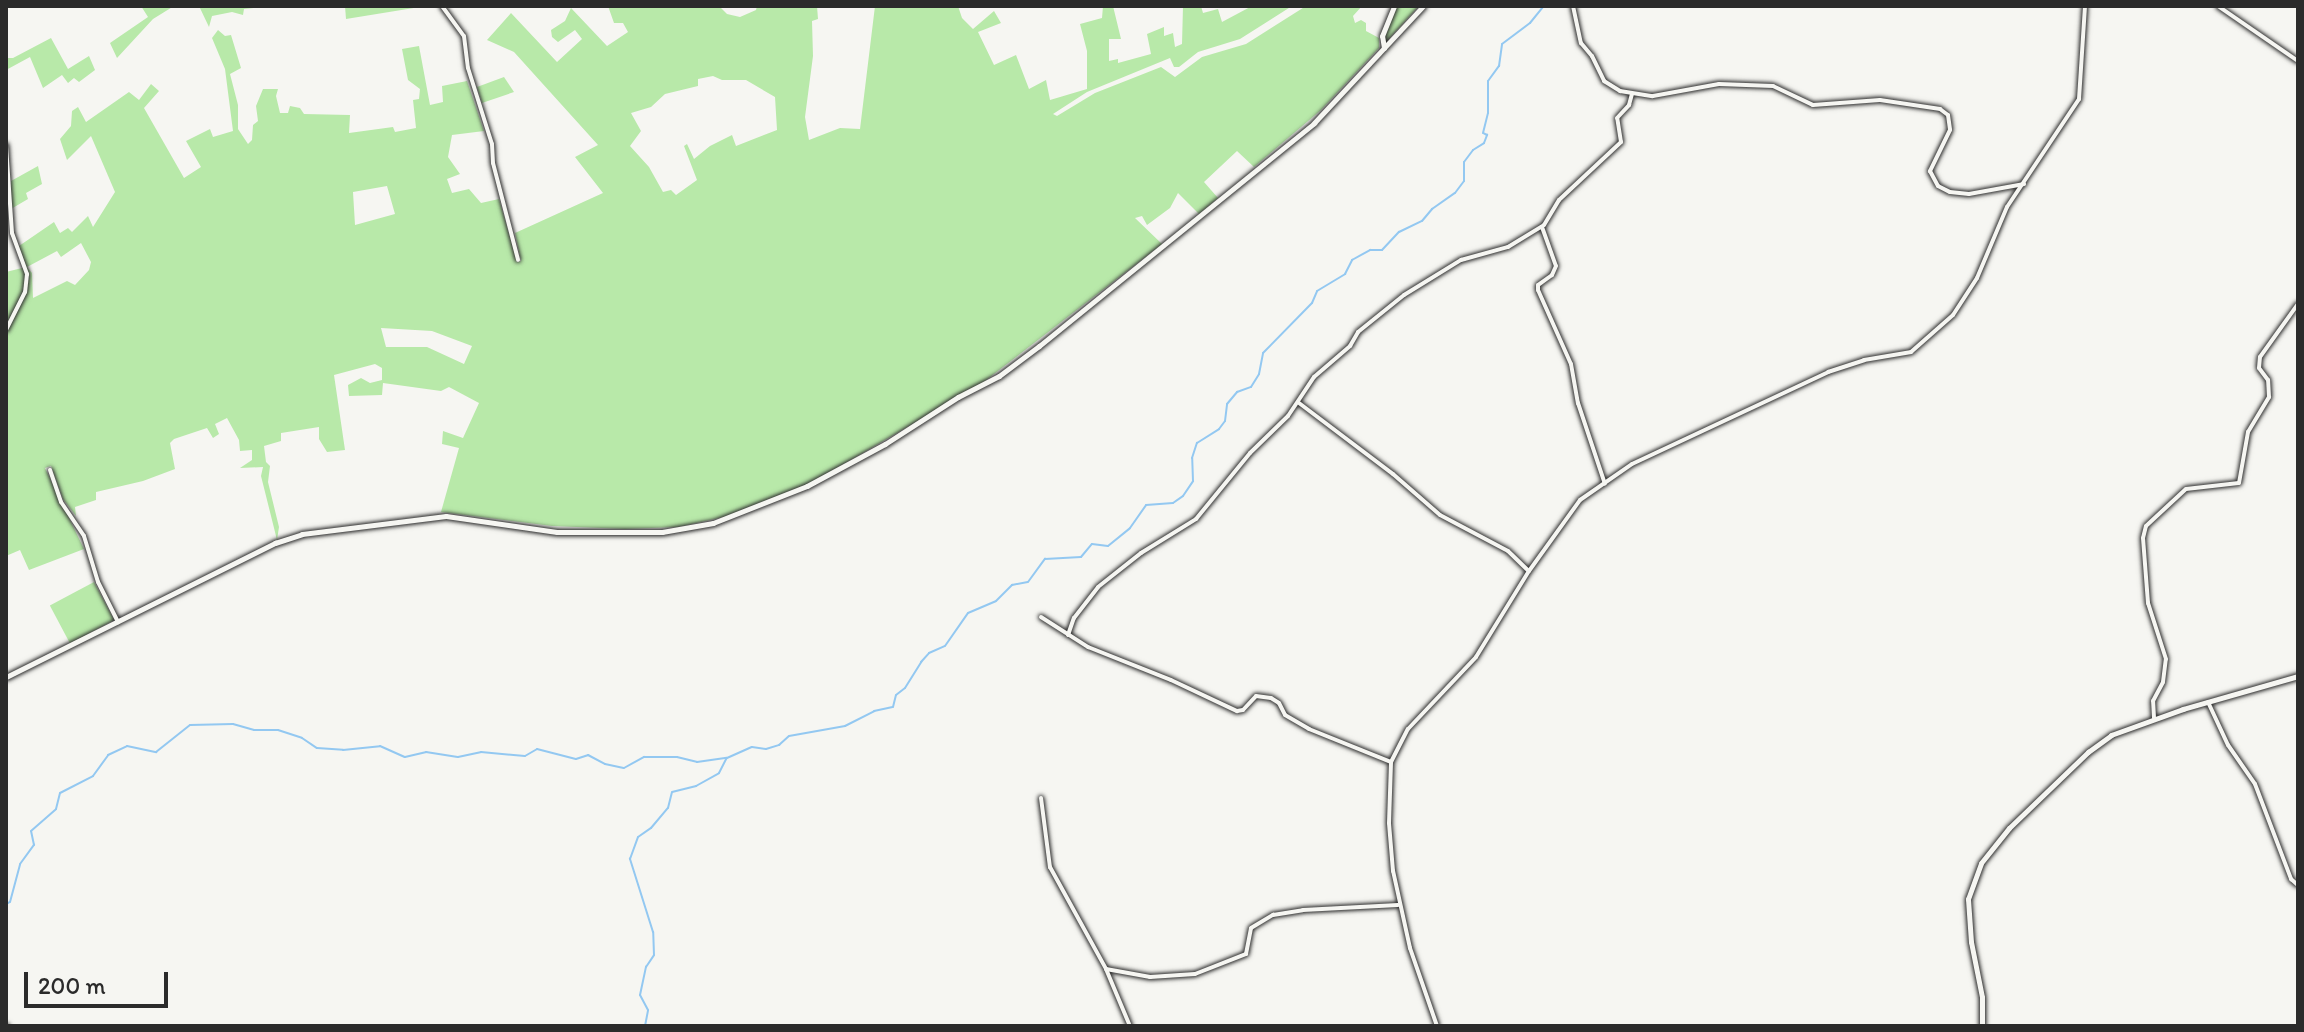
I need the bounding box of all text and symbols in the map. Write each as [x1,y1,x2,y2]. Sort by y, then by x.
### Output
scale bar [28,956,172,1006]
text: 200 m [38,971,106,1000]

